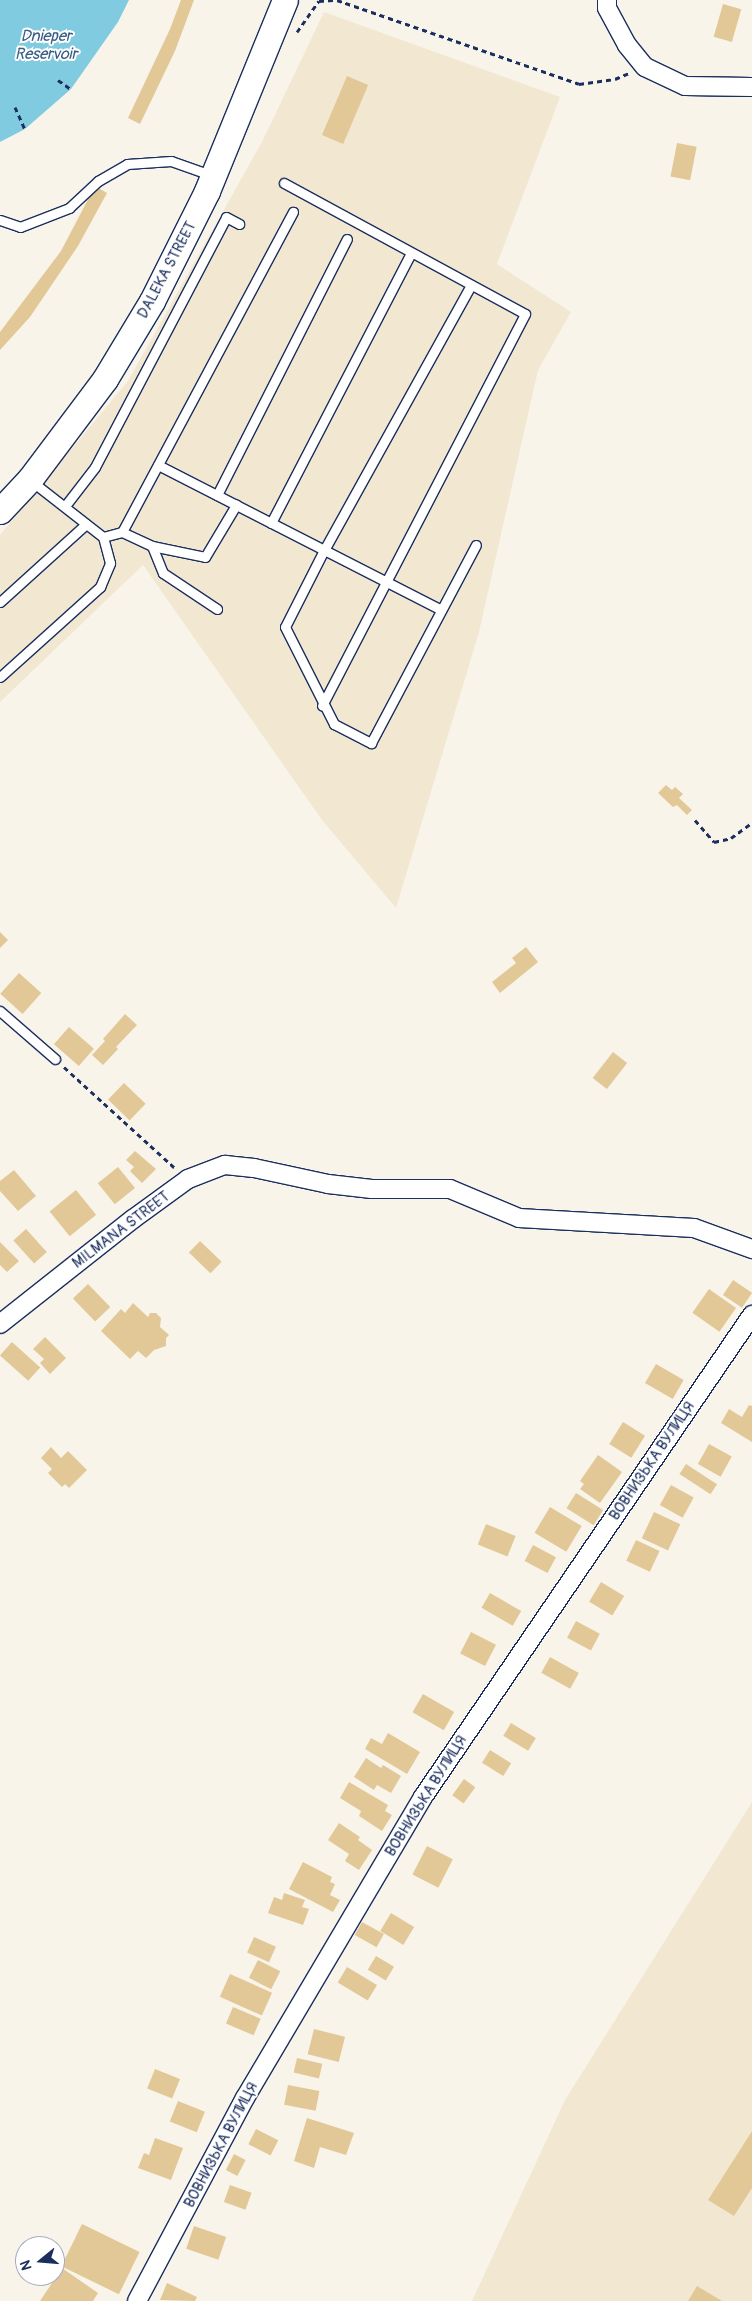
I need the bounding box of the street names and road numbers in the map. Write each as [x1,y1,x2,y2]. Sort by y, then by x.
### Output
street label: DALEKA STREET [134,218,200,322]
street label: MILMANA STREET [69,1188,173,1272]
street label: ВОВНИЗЬКА ВУЛИЦЯ [606,1398,698,1524]
street label: ВОВНИЗЬКА ВУЛИЦЯ [381,1732,471,1860]
street label: ВОВНИЗЬКА ВУЛИЦЯ [180,2079,262,2211]

